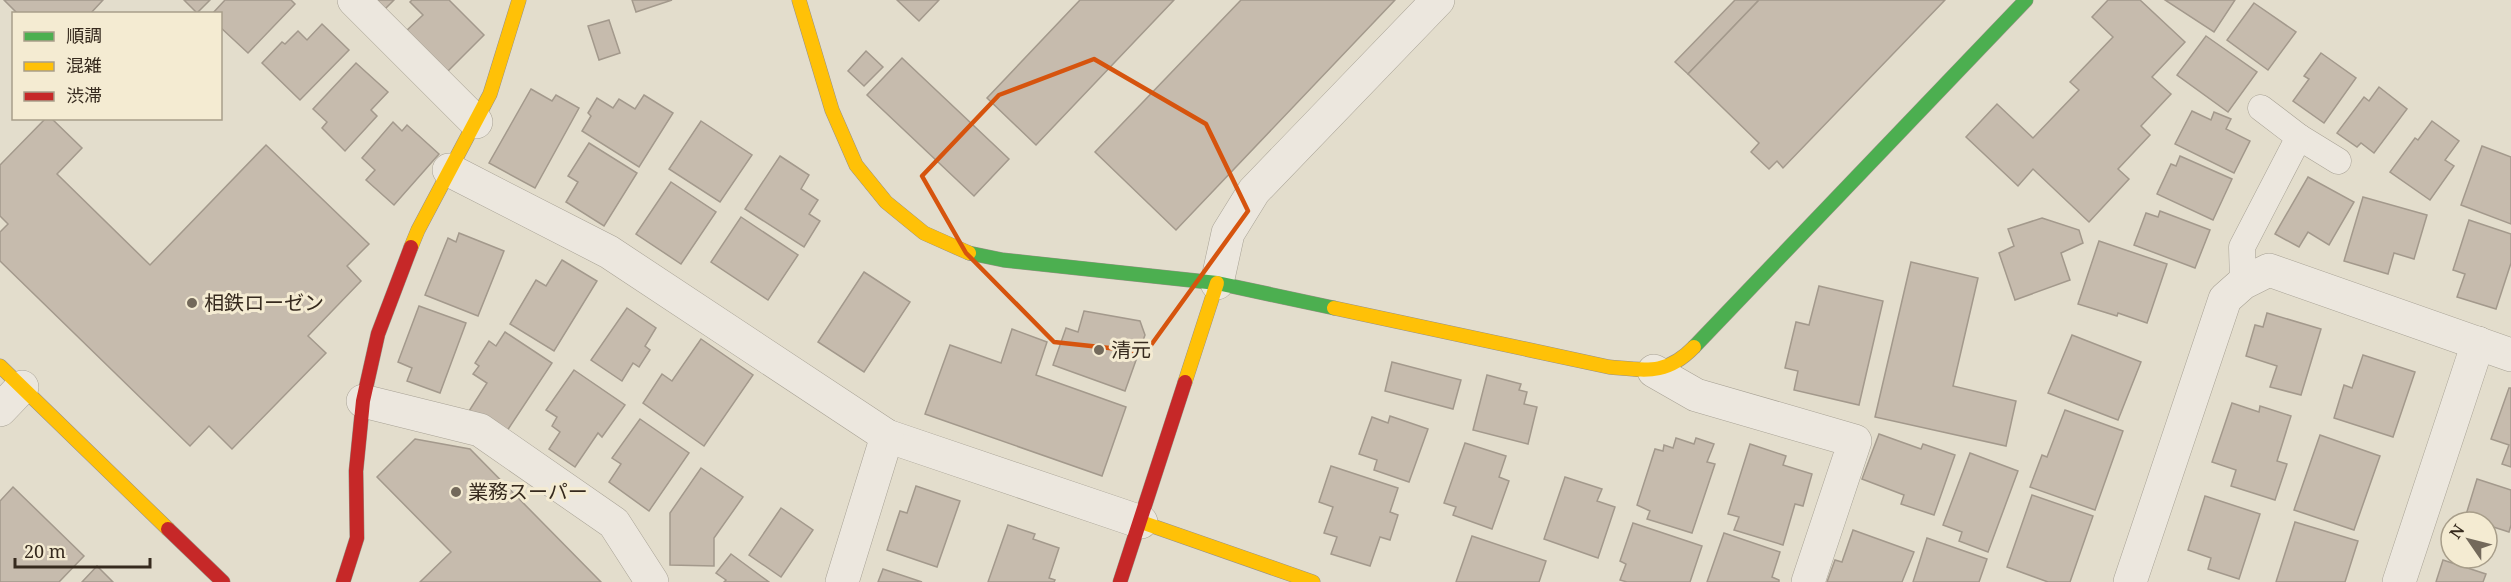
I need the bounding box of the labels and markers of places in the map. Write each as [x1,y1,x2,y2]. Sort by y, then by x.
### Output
place label: 相鉄ローゼン [204,289,324,316]
marker: 相鉄ローゼン [185,296,199,310]
place label: 清元 [1111,336,1151,363]
marker: 清元 [1092,343,1106,357]
place label: 業務スーパー [468,478,588,505]
marker: 業務スーパー [449,485,463,499]

